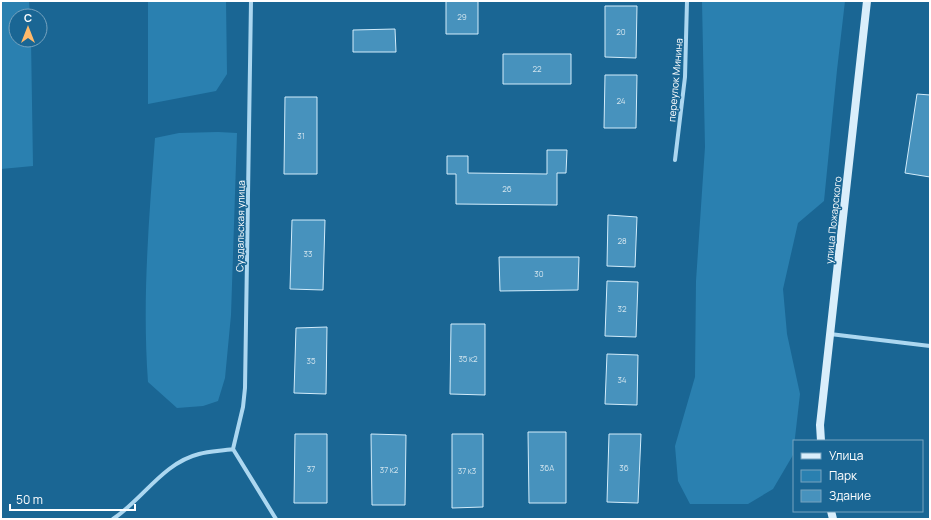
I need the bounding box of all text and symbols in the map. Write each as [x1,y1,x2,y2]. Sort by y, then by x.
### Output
north arrow [8,8,48,48]
text: С [24,10,32,25]
house number: 29 [457,11,467,22]
house number: 20 [616,26,626,37]
street label: переулок Минина [664,38,686,122]
house number: 22 [532,63,542,74]
house number: 24 [616,95,626,106]
house number: 31 [297,130,305,141]
street label: улица Пожарского [821,175,845,265]
street label: Суздальская улица [232,180,248,272]
house number: 26 [502,183,512,194]
house number: 28 [617,235,627,246]
house number: 33 [304,248,312,259]
house number: 30 [534,268,544,279]
house number: 32 [618,303,627,314]
house number: 35 к2 [458,353,478,364]
house number: 35 [306,355,316,366]
house number: 34 [617,374,627,385]
legend [793,440,923,512]
text: Улица [829,447,863,464]
house number: 36А [540,462,554,473]
house number: 36 [619,462,629,473]
house number: 37 [307,463,315,474]
house number: 37 к2 [380,464,399,475]
house number: 37 к3 [458,465,476,476]
text: Парк [829,467,858,484]
scale bar [10,486,135,512]
text: Здание [829,487,871,504]
text: 50 m [16,491,43,508]

